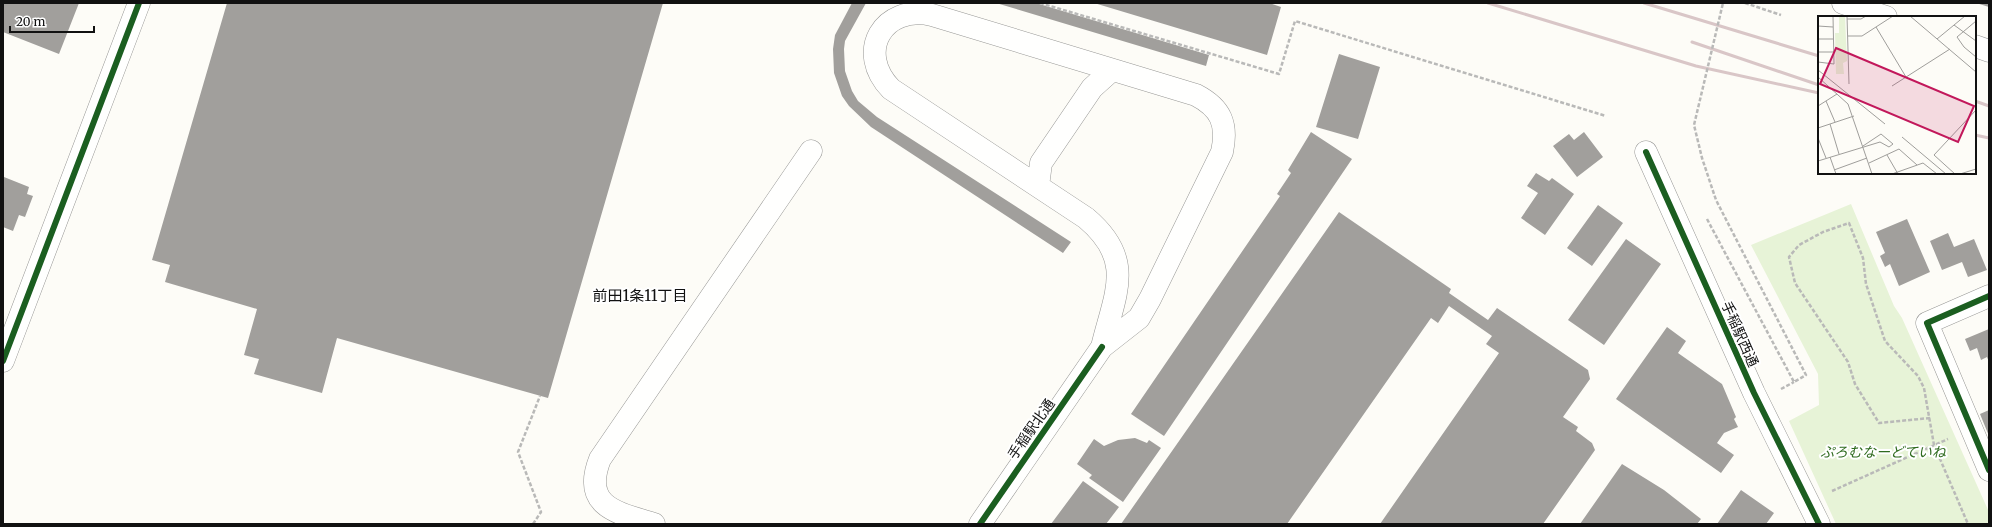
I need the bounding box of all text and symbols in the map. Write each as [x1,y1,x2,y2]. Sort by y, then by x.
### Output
scale bar [10,8,94,34]
text: 20 m [16,14,45,29]
inset map [1818,16,1976,174]
district label: 前田1条11丁目 [593,286,687,305]
street label: 手稲駅西通 [1718,298,1762,370]
street label: 手稲駅北通 [1004,395,1058,463]
park label: ぷろむなーどていね [1820,443,1946,461]

